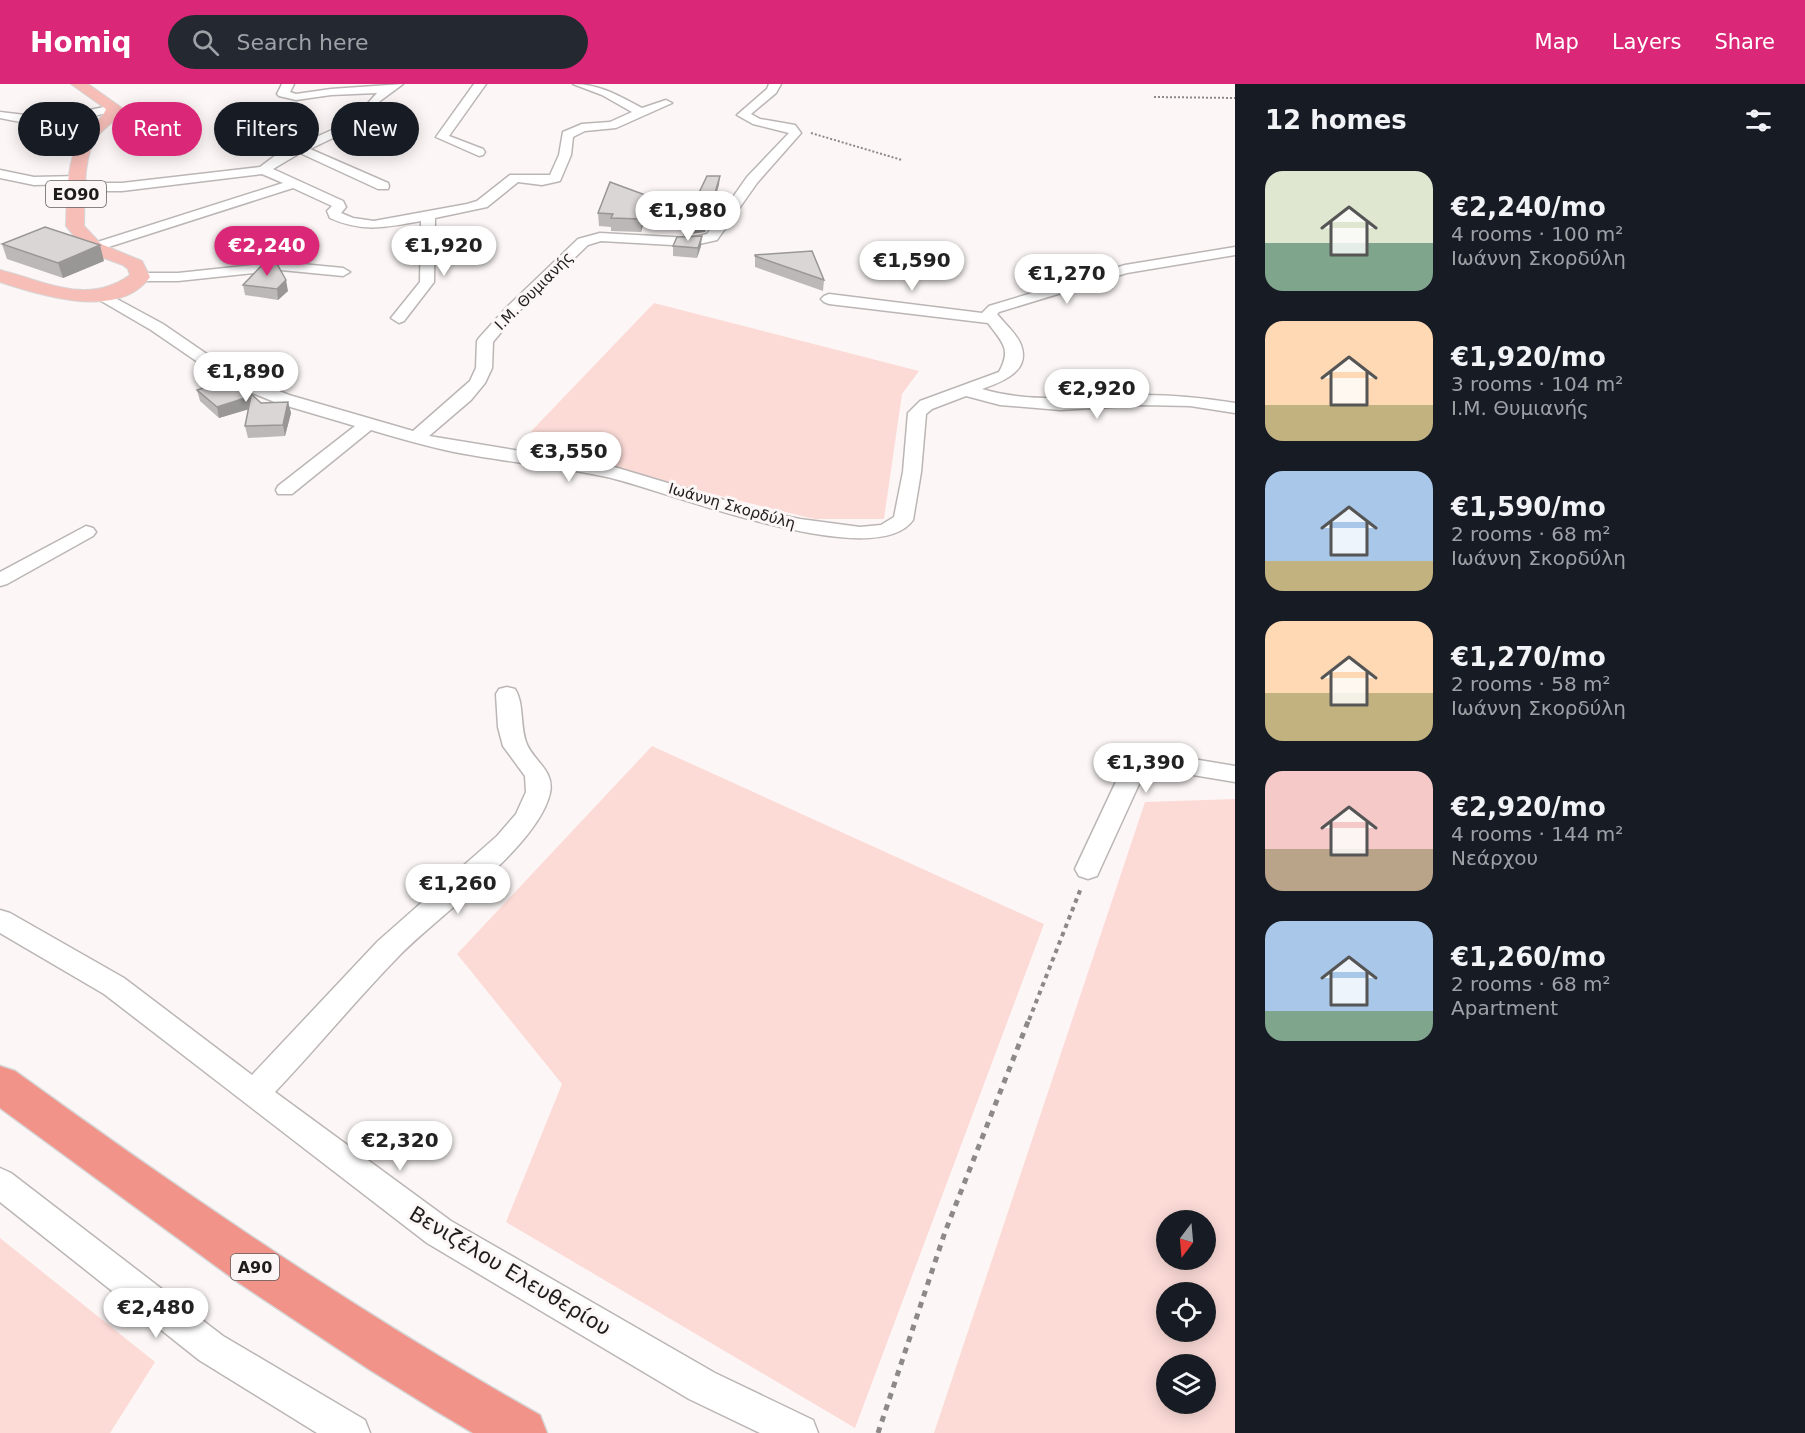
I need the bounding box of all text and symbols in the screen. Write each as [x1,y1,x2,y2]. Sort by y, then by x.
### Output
search box [168,15,588,69]
text: Homiq [30,26,132,59]
icon: search [189,26,222,59]
text: Search here [237,30,369,55]
text: Map [1535,30,1579,54]
text: Layers [1612,30,1681,54]
text: Share [1714,30,1775,54]
chip: Buy [18,102,100,156]
chip: Rent [112,102,202,156]
chip: Filters [214,102,319,156]
chip: New [331,102,419,156]
icon: filters [1742,104,1775,137]
text: 12 homes [1265,105,1407,135]
road number: ΕΟ90 [46,181,106,207]
pin: €1,980 [639,191,737,242]
text: €2,240/mo [1451,192,1606,222]
icon: home [1313,195,1385,267]
text: €1,980 [649,198,727,222]
text: 4 rooms · 100 m² [1451,222,1623,246]
pin: €2,240 [218,226,316,277]
pin: €1,920 [395,226,493,277]
text: €2,240 [228,233,306,257]
text: €1,920 [405,233,483,257]
pin: €1,590 [863,241,961,292]
text: Ιωάννη Σκορδύλη [1451,246,1626,270]
street label: Ι.Μ. Θυμιανής [491,248,577,334]
text: €1,590 [873,248,951,272]
pin: €1,270 [1018,254,1116,305]
text: €1,270 [1028,261,1106,285]
text: €1,920/mo [1451,342,1606,372]
icon: home [1313,345,1385,417]
pin: €1,890 [197,352,295,403]
text: €1,890 [207,359,285,383]
pin: €2,920 [1048,369,1146,420]
text: 3 rooms · 104 m² [1451,372,1623,396]
text: €2,920 [1058,376,1136,400]
text: Ι.Μ. Θυμιανής [1451,396,1589,420]
pin: €3,550 [520,432,618,483]
text: €3,550 [530,439,608,463]
street label: Ιωάννη Σκορδύλη [666,479,798,533]
text: €1,590/mo [1451,492,1606,522]
icon: home [1313,495,1385,567]
text: 2 rooms · 68 m² [1451,522,1611,546]
text: Ιωάννη Σκορδύλη [1451,546,1626,570]
text: €1,270/mo [1451,642,1606,672]
icon: home [1313,645,1385,717]
text: 2 rooms · 58 m² [1451,672,1611,696]
text: Ιωάννη Σκορδύλη [1451,696,1626,720]
pin: €1,390 [1097,743,1195,794]
text: €1,390 [1107,750,1185,774]
text: €2,920/mo [1451,792,1606,822]
icon: home [1313,795,1385,867]
text: 4 rooms · 144 m² [1451,822,1623,846]
text: Νεάρχου [1451,846,1538,870]
pin: €1,260 [409,864,507,915]
text: €1,260 [419,871,497,895]
text: €1,260/mo [1451,942,1606,972]
icon: home [1313,945,1385,1017]
text: 2 rooms · 68 m² [1451,972,1611,996]
text: Apartment [1451,996,1558,1020]
pin: €2,320 [351,1121,449,1172]
text: €2,320 [361,1128,439,1152]
street label: Βενιζέλου Ελευθερίου [405,1201,615,1341]
north arrow [1156,1210,1216,1270]
map controls [1156,1210,1216,1414]
road number: Α90 [231,1254,279,1280]
button: locate [1156,1282,1216,1342]
pin: €2,480 [107,1288,205,1339]
text: €2,480 [117,1295,195,1319]
button: layers [1156,1354,1216,1414]

